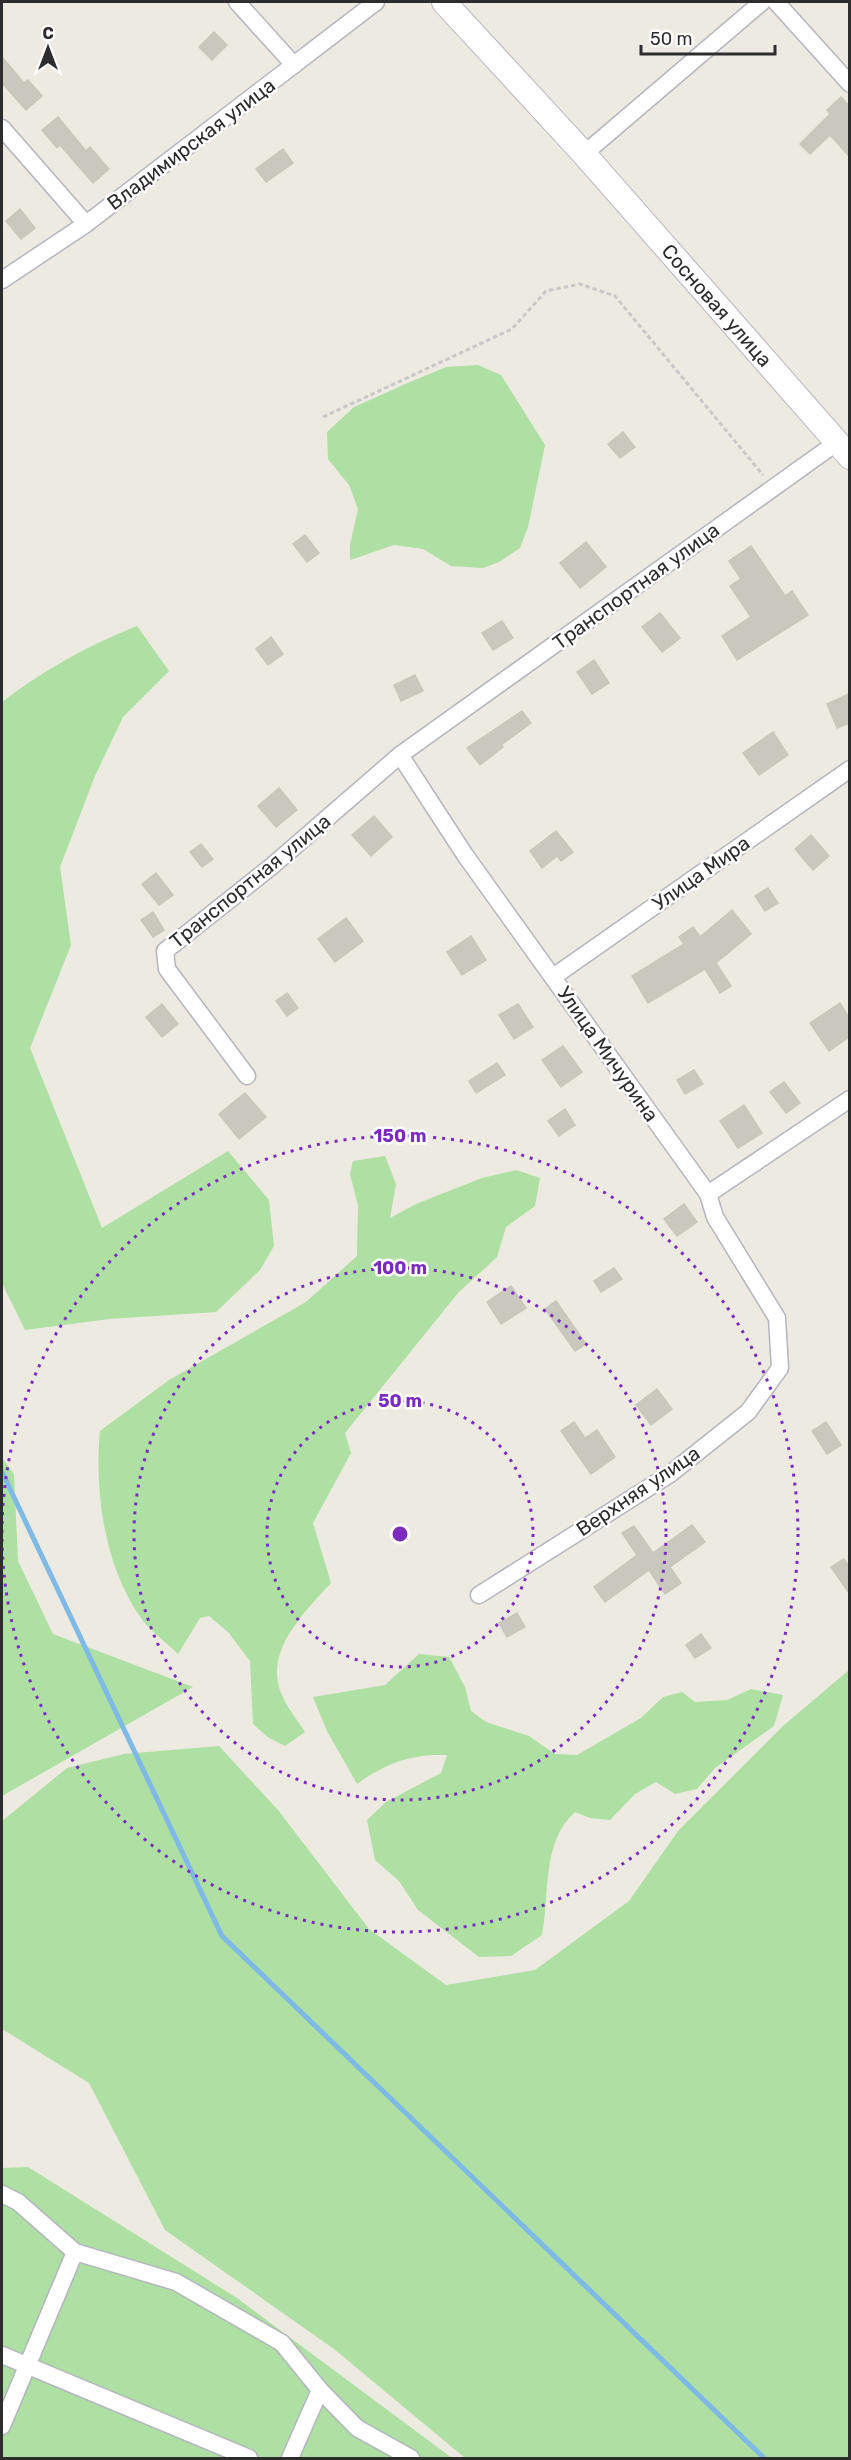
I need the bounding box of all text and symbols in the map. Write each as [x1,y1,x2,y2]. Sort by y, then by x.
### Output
north arrow [18,18,78,78]
scale bar [641,18,774,56]
text: С [42,24,54,43]
text: 50 m [650,28,693,50]
street label: Владимирская улица [102,73,280,215]
street label: Сосновая улица [657,239,777,372]
street label: Транспортная улица [548,518,724,654]
street label: Транспортная улица [165,809,335,953]
street label: Улица Мира [648,831,754,915]
street label: Улица Мичурина [552,982,664,1126]
text: 150 m [373,1125,427,1147]
text: 100 m [373,1257,427,1279]
text: 50 m [378,1390,422,1412]
street label: Верхняя улица [572,1441,704,1541]
centre of rings [390,1524,410,1544]

